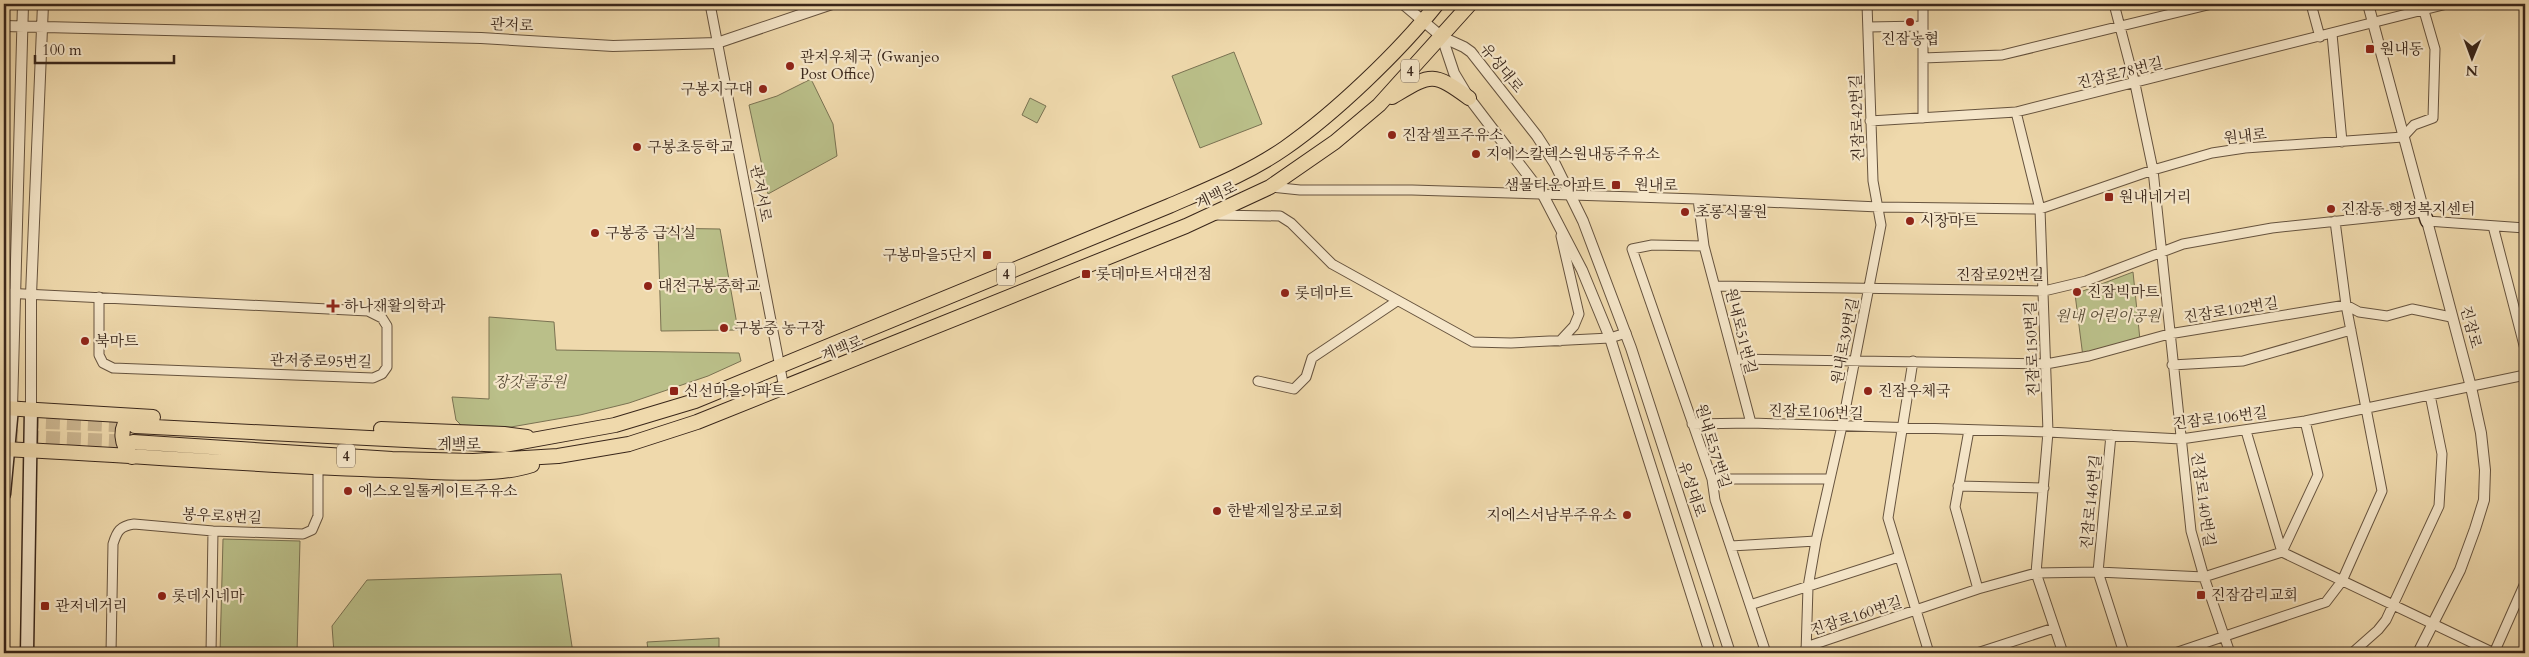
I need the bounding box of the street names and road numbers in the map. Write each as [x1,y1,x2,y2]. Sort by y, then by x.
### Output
street label: 관저로 [490,14,535,36]
street label: 유성대로 [1476,39,1528,97]
street label: 진잠로78번길 [2075,53,2165,93]
road number: 4 [1401,59,1419,82]
street label: 진잠로42번길 [1845,74,1869,162]
street label: 원내로 [2222,124,2268,148]
street label: 관저서로 [746,163,776,224]
street label: 원내로 [1634,175,1678,195]
street label: 계백로 [1192,177,1240,213]
road number: 4 [997,262,1015,286]
street label: 진잠로92번길 [1956,265,2044,285]
street label: 원내로51번길 [1721,286,1761,376]
street label: 진잠로102번길 [2182,293,2280,327]
street label: 원내로39번길 [1827,296,1863,386]
street label: 진잠로150번길 [2020,301,2044,397]
street label: 진잠로 [2456,303,2486,351]
street label: 계백로 [818,330,866,365]
street label: 관저중로95번길 [270,350,372,372]
street label: 진잠로106번길 [1768,400,1864,424]
street label: 원내로57번길 [1691,401,1735,491]
street label: 진잠로106번길 [2171,402,2269,434]
street label: 계백로 [437,434,481,454]
road number: 4 [337,444,355,468]
street label: 진잠로140번길 [2186,450,2220,548]
street label: 진잠로146번길 [2076,453,2106,551]
street label: 유성대로 [1674,458,1711,520]
street label: 봉우로8번길 [181,504,263,528]
street label: 진잠로160번길 [1807,592,1905,640]

